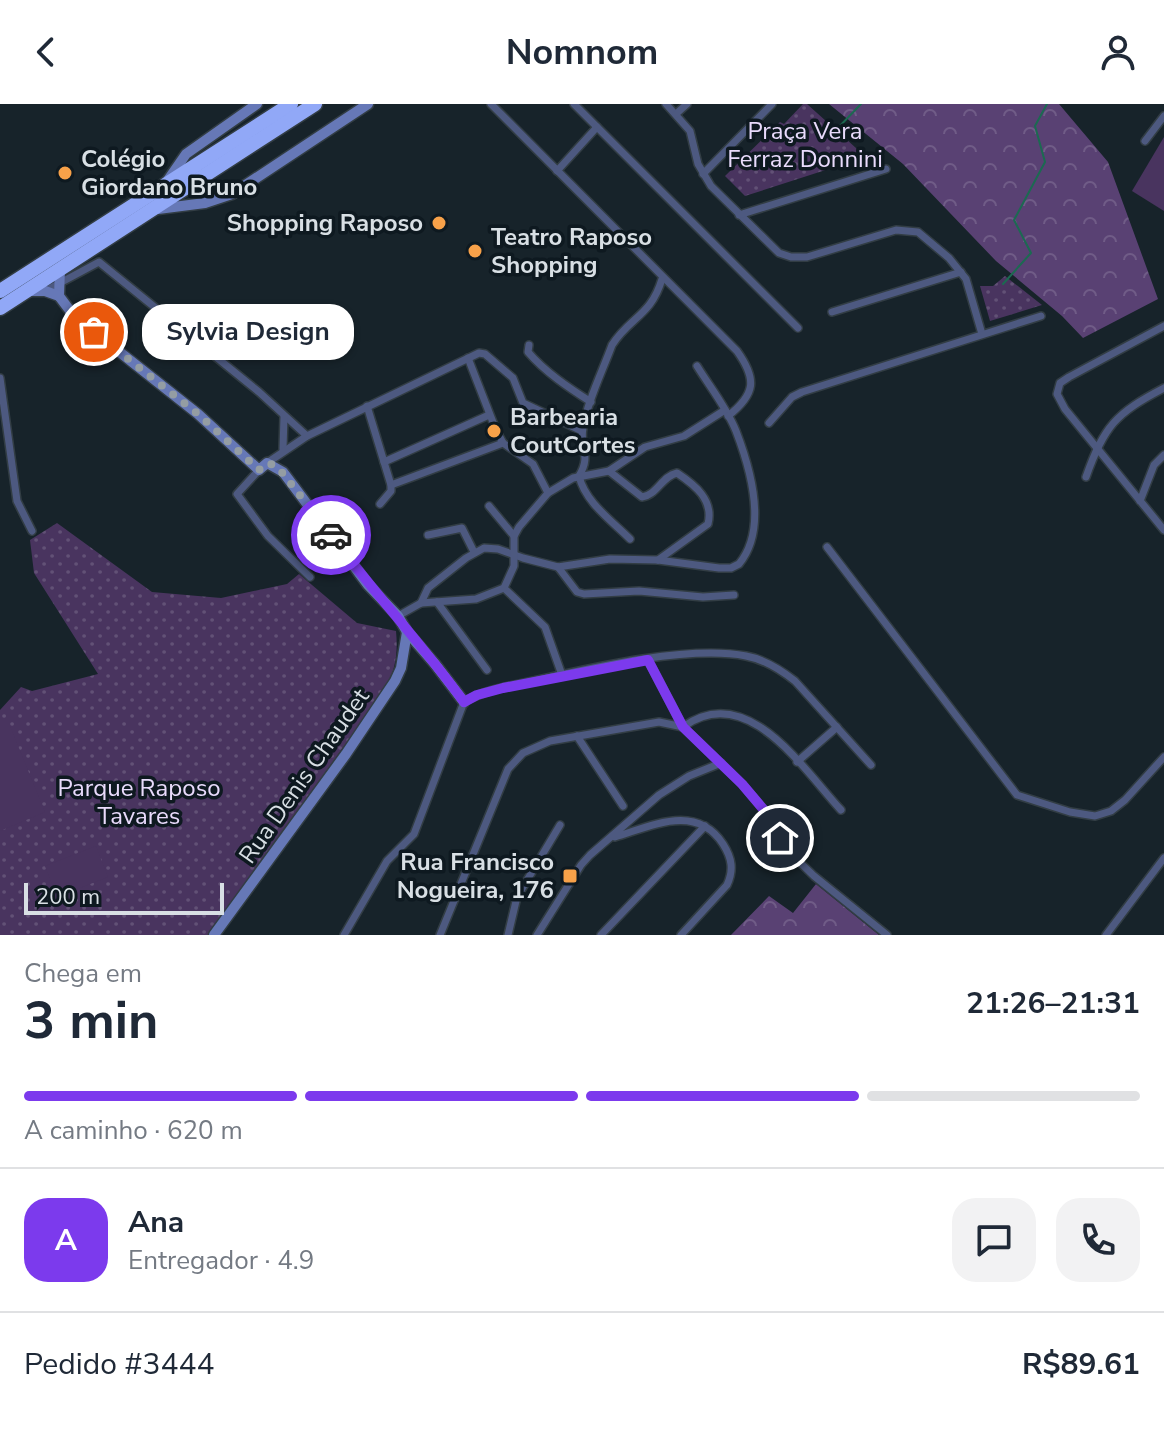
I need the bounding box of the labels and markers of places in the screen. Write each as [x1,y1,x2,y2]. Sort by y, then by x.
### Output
place label: Colégio Giordano Bruno [81,143,257,203]
marker: Colégio Giordano Bruno [56,164,74,182]
place label: Shopping Raposo [227,207,423,239]
marker: Shopping Raposo [430,214,448,232]
place label: Teatro Raposo Shopping [491,221,652,281]
marker: Teatro Raposo Shopping [466,242,484,260]
pin [60,298,128,366]
callout: Sylvia Design [142,304,354,360]
place label: Barbearia CoutCortes [510,401,636,461]
marker: Barbearia CoutCortes [485,422,503,440]
pin [746,804,814,872]
place label: Rua Francisco Nogueira, 176 [397,846,554,906]
marker: Rua Francisco Nogueira, 176 [561,867,579,885]

